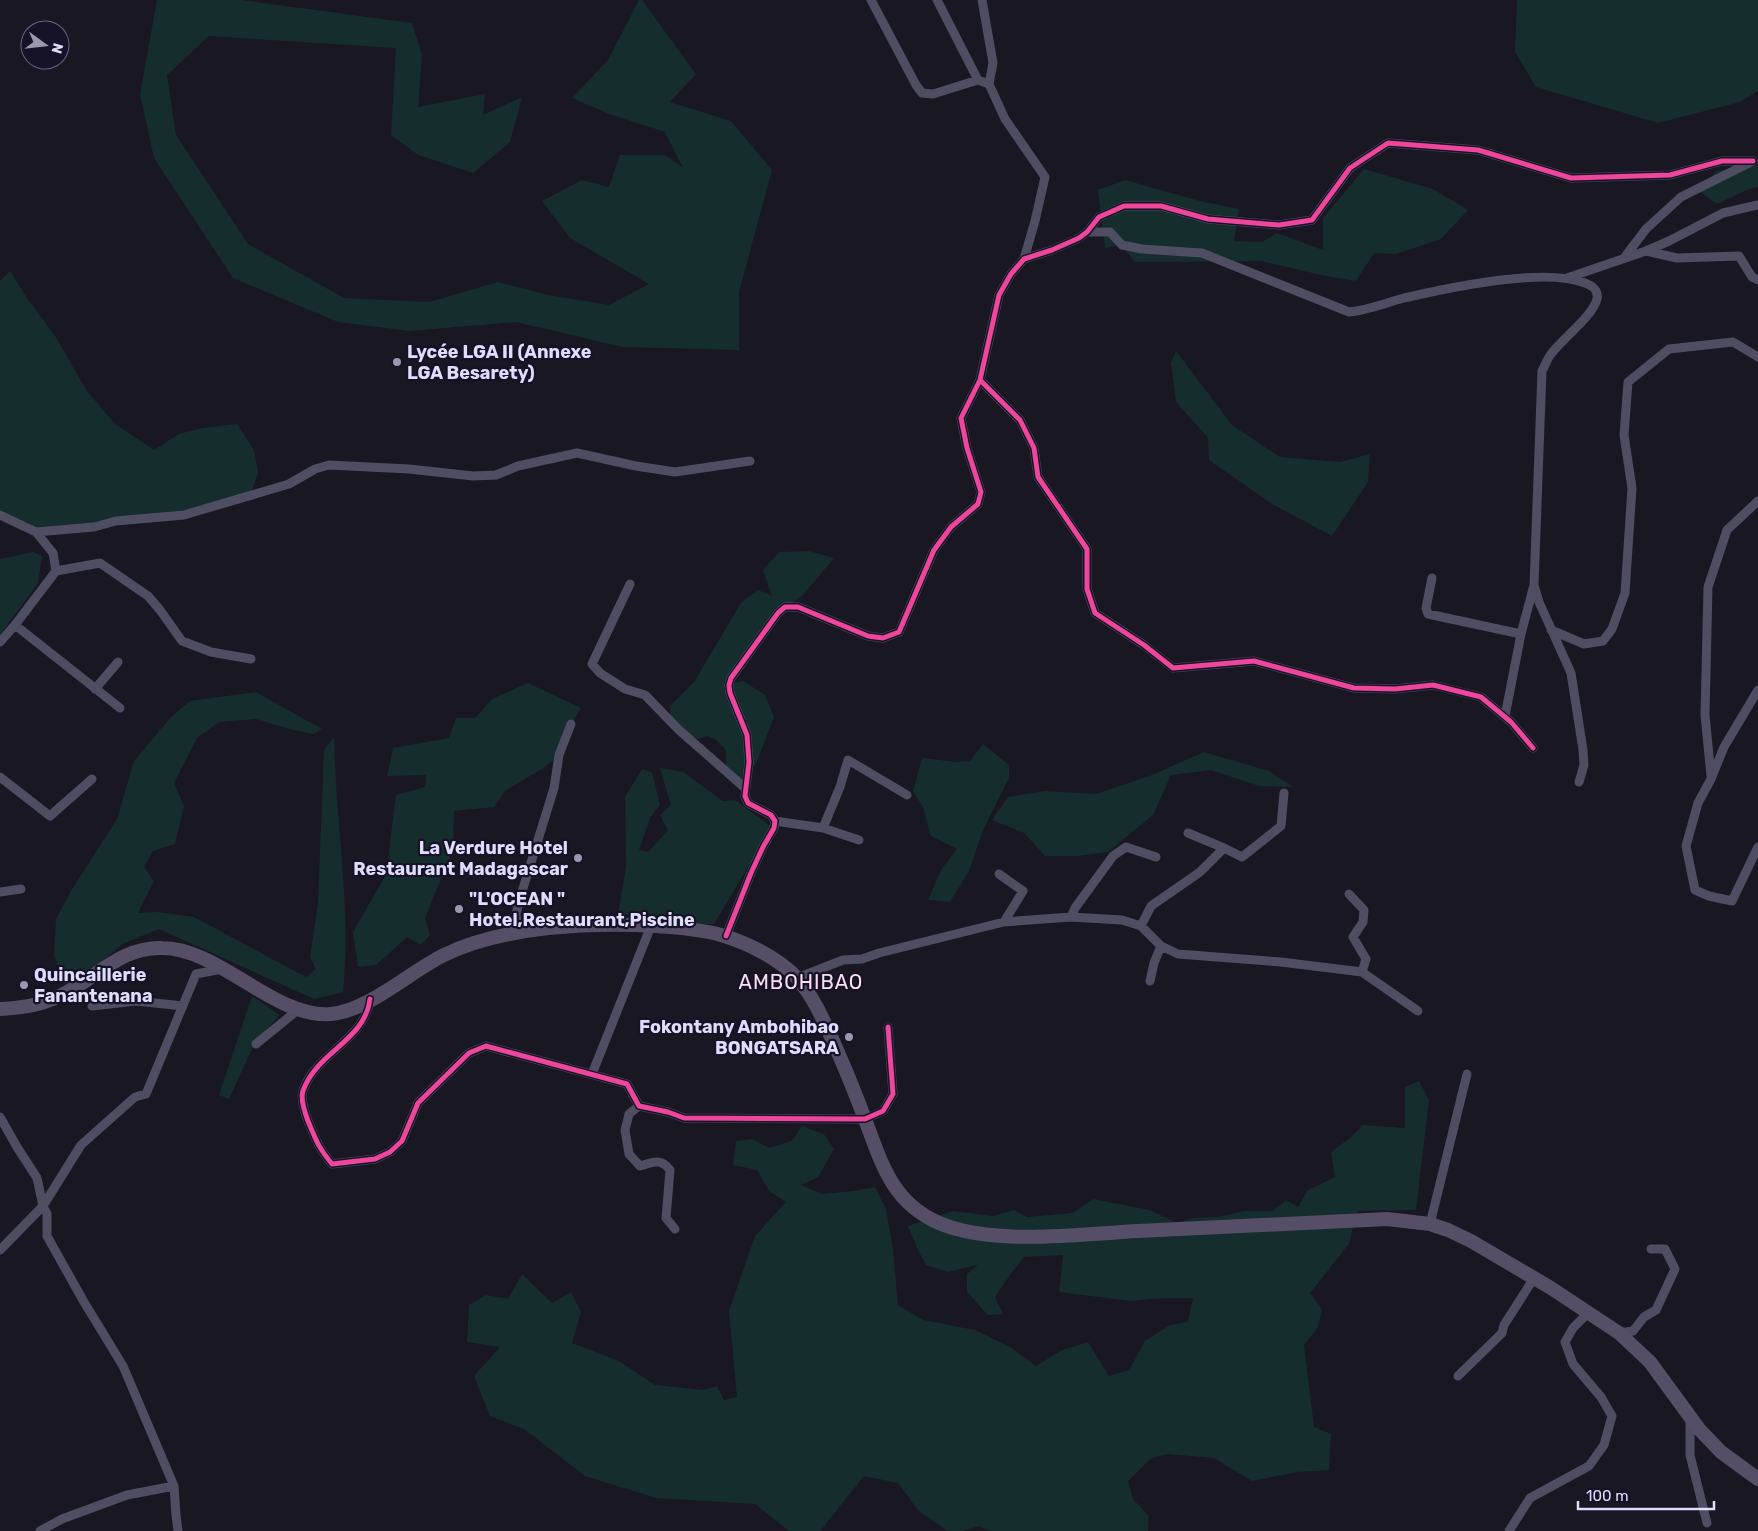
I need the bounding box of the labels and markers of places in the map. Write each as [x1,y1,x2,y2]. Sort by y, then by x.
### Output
place label: Lycée LGA II (Annexe LGA Besarety) [407,341,592,384]
marker: Lycée LGA II (Annexe LGA Besarety) [391,356,403,368]
place label: La Verdure Hotel Restaurant Madagascar [353,837,568,880]
marker: La Verdure Hotel Restaurant Madagascar [572,852,584,864]
place label: "L'OCEAN " Hotel,Restaurant,Piscine [469,888,695,931]
marker: "L'OCEAN " Hotel,Restaurant,Piscine [453,903,465,915]
place label: Quincaillerie Fanantenana [34,964,153,1007]
marker: Quincaillerie Fanantenana [18,979,30,991]
place label: Fokontany Ambohibao BONGATSARA [639,1016,839,1059]
marker: Fokontany Ambohibao BONGATSARA [843,1031,855,1043]

